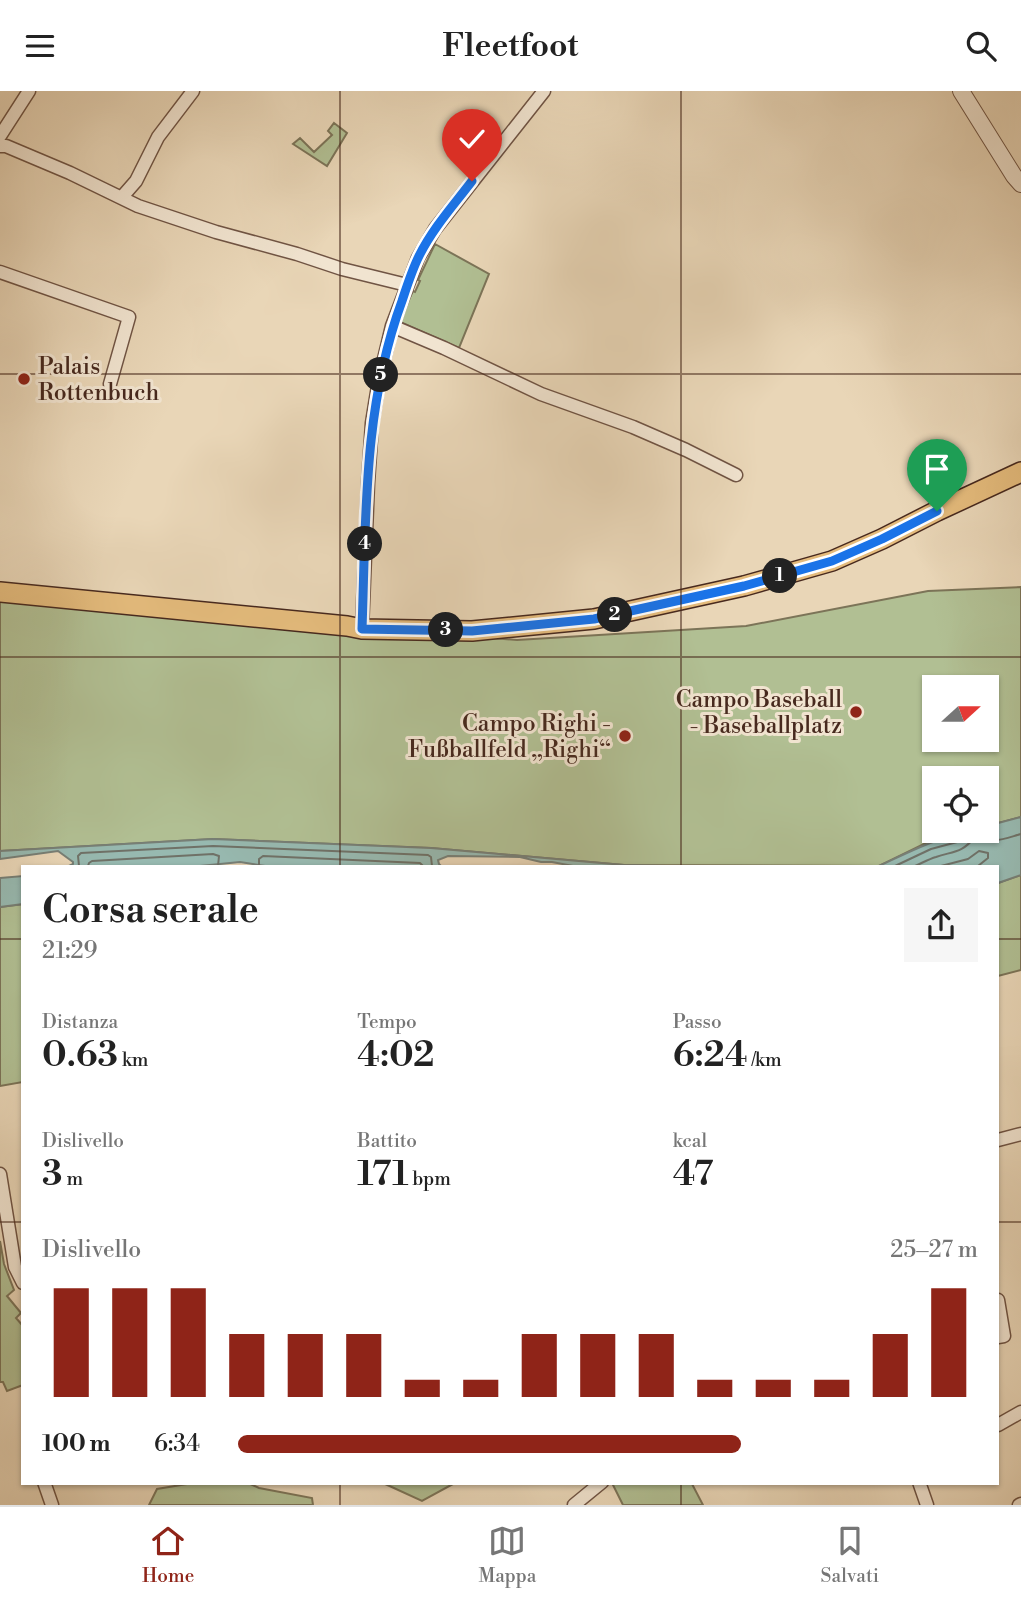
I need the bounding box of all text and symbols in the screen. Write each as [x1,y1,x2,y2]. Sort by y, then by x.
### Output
text: Fleetfoot [442,26,579,66]
icon: menu [21,27,59,65]
icon: search [962,27,1000,65]
pin [442,109,502,181]
icon: check [453,120,491,158]
place label: Palais Rottenbuch [38,353,160,407]
pin: 5 [364,357,398,393]
text: 5 [375,362,386,386]
marker: Palais Rottenbuch [16,371,32,387]
pin [907,439,967,511]
icon: arrive [918,450,956,488]
pin: 4 [348,526,382,561]
text: 4 [358,531,371,555]
pin: 1 [762,559,798,594]
text: 1 [775,563,784,587]
pin: 2 [598,597,632,633]
text: 2 [609,602,620,626]
pin: 3 [428,613,464,647]
text: 3 [440,617,451,641]
north arrow [922,675,999,753]
map controls [922,675,999,843]
place label: Campo Baseball - Baseballplatz [676,686,842,740]
marker: Campo Baseball - Baseballplatz [848,704,864,720]
place label: Campo Righi - Fußballfeld „Righi“ [408,710,611,764]
marker: Campo Righi - Fußballfeld „Righi“ [617,728,633,744]
button: locate [922,766,999,843]
text: Corsa serale [42,887,259,934]
button: share [904,888,978,962]
text: 21:29 [42,937,98,965]
text: Distanza [42,1010,118,1034]
text: Tempo [357,1010,417,1034]
text: Passo [673,1010,722,1034]
text: 0.63 [42,1034,118,1077]
text: 4:02 [357,1034,434,1077]
text: 6:24 [673,1034,748,1077]
text: km [118,1048,148,1072]
text: /km [748,1048,782,1072]
text: Dislivello [42,1129,124,1153]
text: Battito [357,1129,417,1153]
text: kcal [673,1129,707,1153]
text: 3 [42,1153,62,1196]
text: 171 [357,1153,409,1196]
text: 47 [673,1153,713,1196]
text: m [62,1167,83,1191]
text: bpm [409,1167,451,1191]
text: Dislivello [42,1236,141,1264]
text: 25–27 m [890,1236,978,1264]
text: 100 m [42,1430,110,1458]
text: 6:34 [154,1430,200,1458]
tab: Home [142,1522,194,1588]
tab: Mappa [478,1522,536,1588]
tab: Salvati [821,1522,879,1588]

